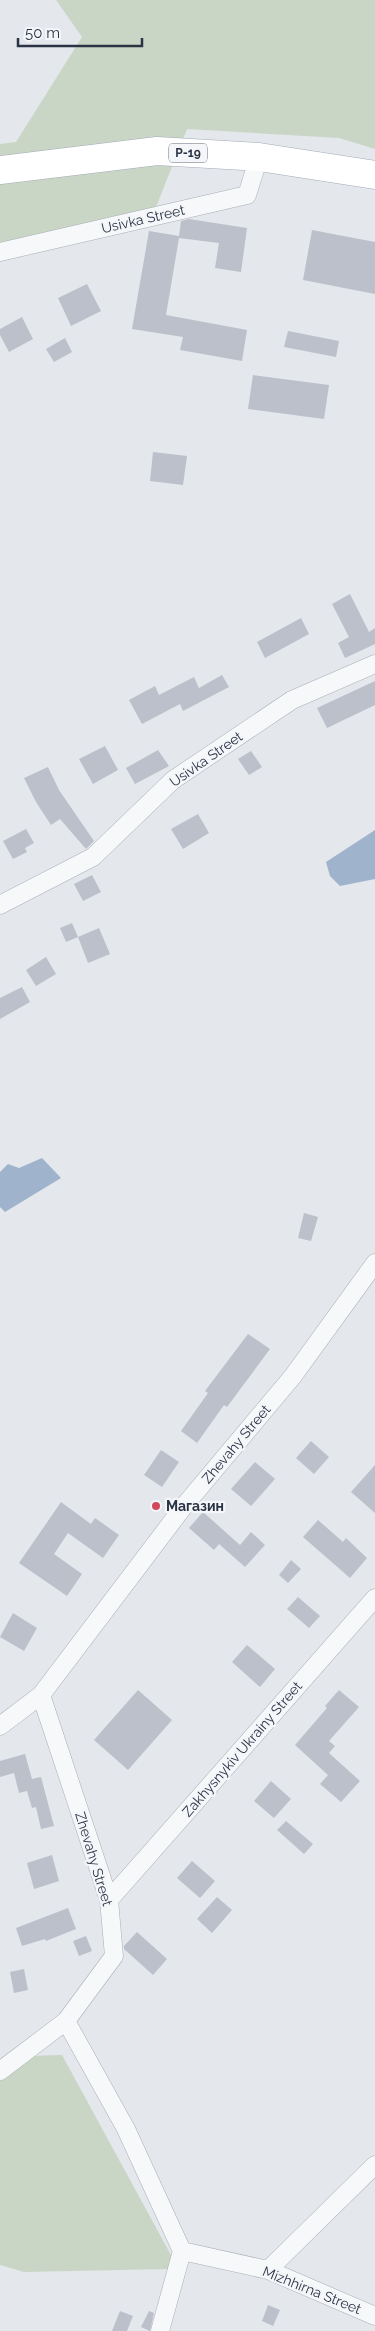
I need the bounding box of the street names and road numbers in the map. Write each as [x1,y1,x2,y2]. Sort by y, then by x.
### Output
road number: Р-19 [169,144,207,162]
street label: Usivka Street [100,202,187,236]
street label: Usivka Street [167,728,246,790]
street label: Zhevahy Street [199,1401,274,1486]
street label: Zakhysnykiv Ukrainy Street [179,1678,305,1820]
street label: Zhevahy Street [72,1810,116,1908]
street label: Mizhhirna Street [260,2263,364,2317]

